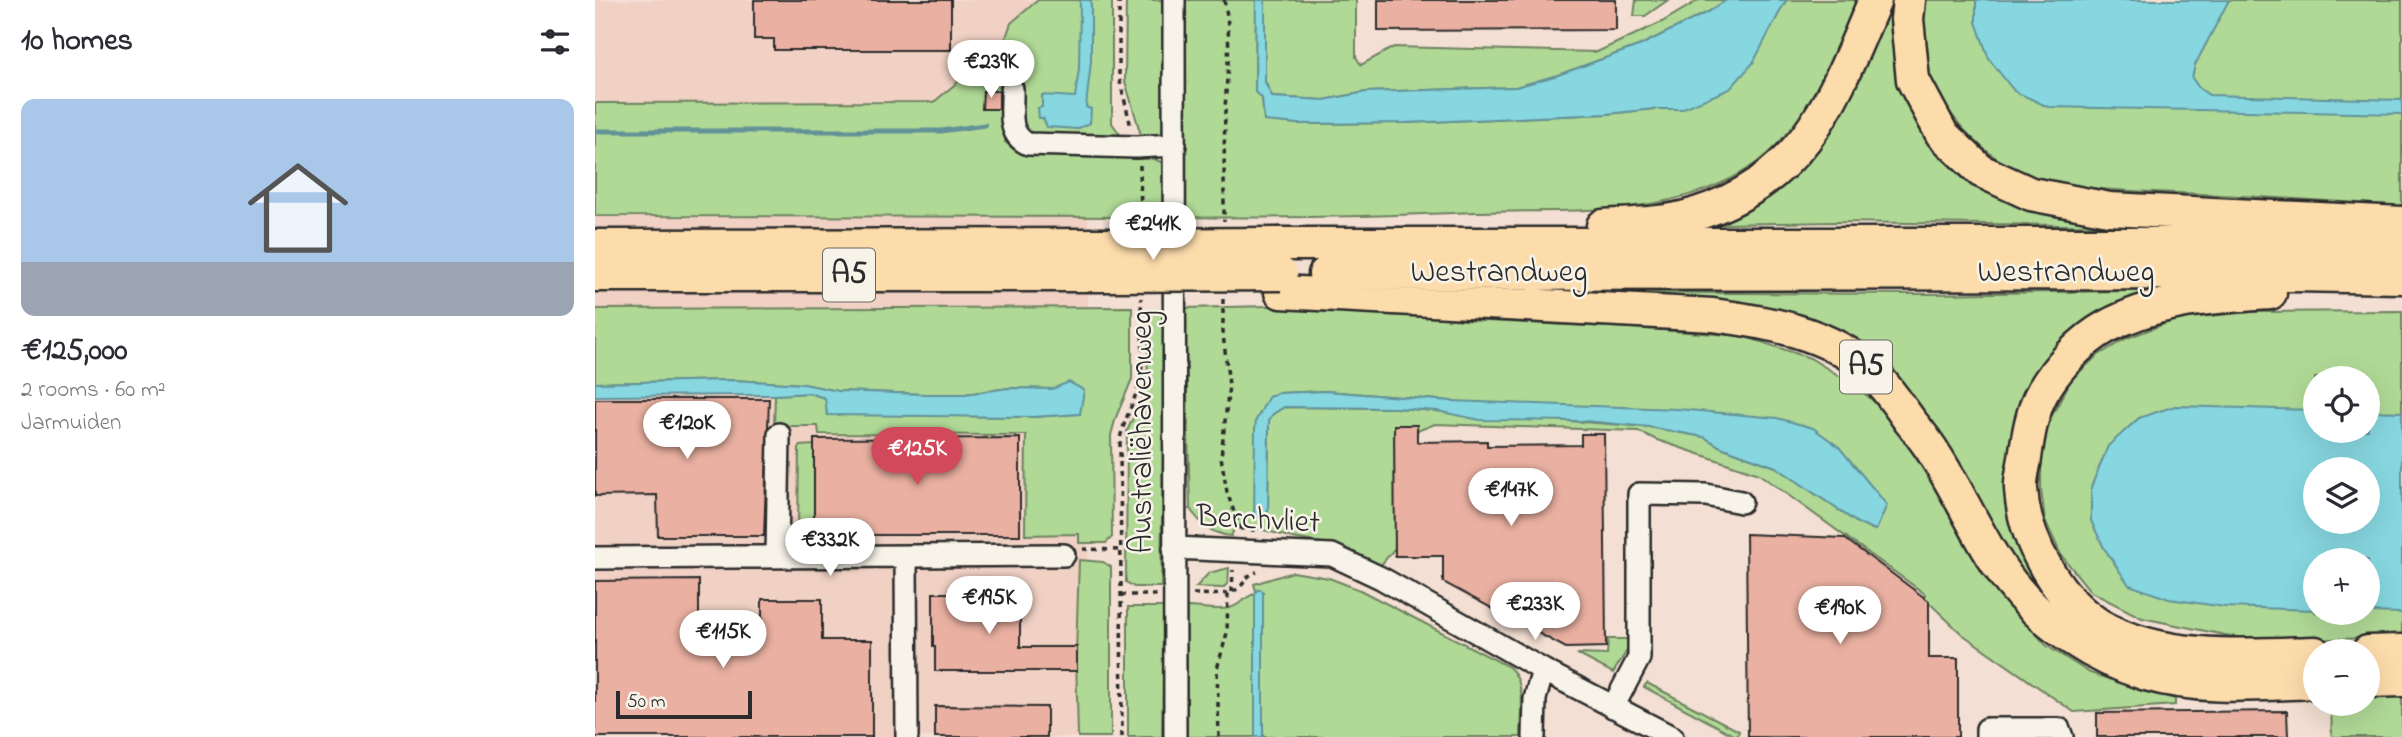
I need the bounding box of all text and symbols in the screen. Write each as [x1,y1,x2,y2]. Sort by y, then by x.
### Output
text: 10 homes [21,20,133,64]
icon: filters [536,23,574,61]
pin: €239K [942,41,1040,100]
text: €239K [963,46,1019,79]
icon: home [235,145,361,271]
pin: €241K [1104,202,1202,262]
text: €241K [1125,208,1181,241]
road number: A5 [823,248,875,302]
street label: Westrandweg [1411,250,1587,297]
street label: Westrandweg [1978,250,2154,297]
street label: Australiëhavenweg [1120,310,1167,554]
text: €125,000 [21,330,128,374]
road number: A5 [1840,340,1892,394]
map controls [2303,366,2380,716]
button: locate [2303,366,2380,443]
text: 2 rooms · 60 m² [21,374,166,407]
pin: €120K [638,402,736,461]
text: Jarmuiden [21,407,121,440]
text: €120K [659,407,715,440]
pin: €125K [868,428,966,487]
text: €125K [887,433,947,466]
button: layers [2303,457,2380,534]
pin: €147K [1462,468,1560,528]
text: €147K [1484,474,1538,507]
street label: Berchvliet [1194,494,1321,548]
pin: €332K [781,518,879,578]
text: €332K [801,524,859,557]
button: + [2303,548,2380,625]
pin: €195K [940,576,1038,636]
text: €195K [962,582,1016,615]
pin: €233K [1486,582,1584,642]
pin: €190K [1791,586,1889,646]
text: €233K [1506,588,1564,621]
text: €190K [1814,592,1866,625]
pin: €115K [674,610,772,670]
text: €115K [696,616,750,649]
button: − [2303,639,2380,716]
scale bar [616,688,753,720]
text: 50 m [627,689,666,716]

